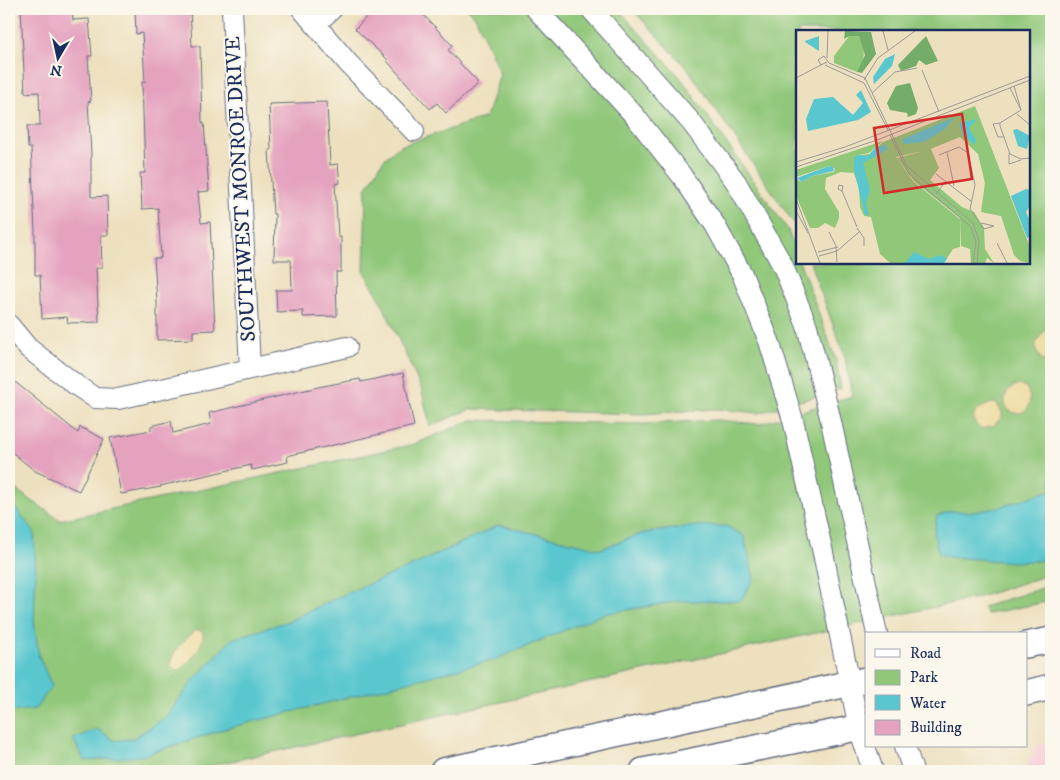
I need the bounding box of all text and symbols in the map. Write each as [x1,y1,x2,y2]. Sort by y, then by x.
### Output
inset map [796,30,1030,264]
north arrow [32,32,82,82]
street label: SOUTHWEST MONROE DRIVE [220,35,262,342]
text: N [49,60,63,80]
legend [865,632,1028,748]
text: Road [910,644,942,663]
text: Park [910,668,939,687]
text: Water [909,694,946,713]
text: Building [910,718,962,737]

